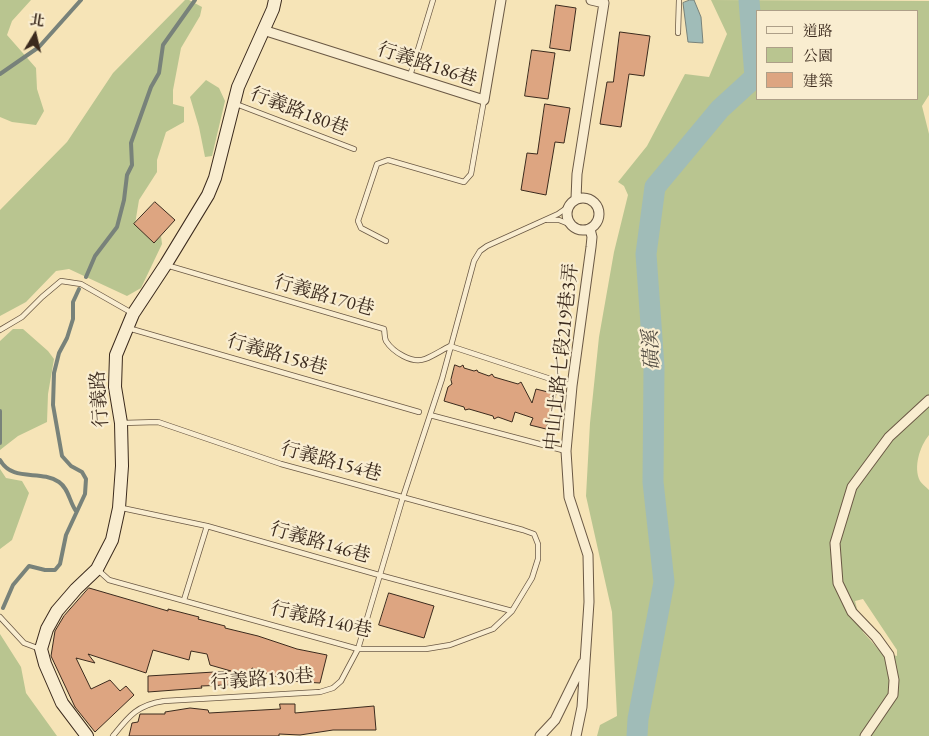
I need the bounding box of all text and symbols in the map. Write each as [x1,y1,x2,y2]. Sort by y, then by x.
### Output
north arrow [10,10,60,60]
text: 北 [29,10,46,30]
legend [756,10,919,100]
text: 道路 [803,21,833,40]
street label: 行義路186巷 [374,38,480,92]
text: 公園 [803,46,833,65]
text: 建築 [803,71,833,90]
street label: 行義路180巷 [247,83,351,141]
street label: 中山北路七段219巷3弄 [541,262,583,452]
street label: 行義路170巷 [271,271,377,321]
water label: 磺溪 [639,329,665,371]
street label: 行義路158巷 [224,330,330,380]
street label: 行義路 [87,370,113,428]
street label: 行義路154巷 [278,438,384,486]
street label: 行義路146巷 [267,518,373,568]
street label: 行義路140巷 [268,597,374,643]
street label: 行義路130巷 [210,665,314,695]

